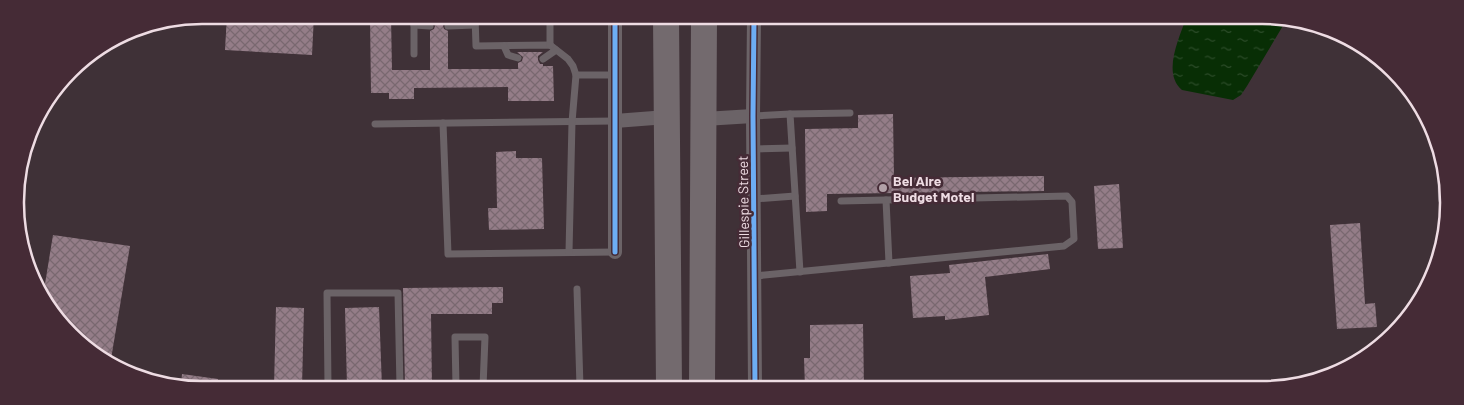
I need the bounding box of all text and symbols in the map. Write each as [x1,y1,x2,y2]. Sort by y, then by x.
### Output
street label: Gillespie Street [734,156,752,248]
place label: Bel Aire Budget Motel [893,172,974,205]
marker: Bel Aire Budget Motel [877,182,889,194]

